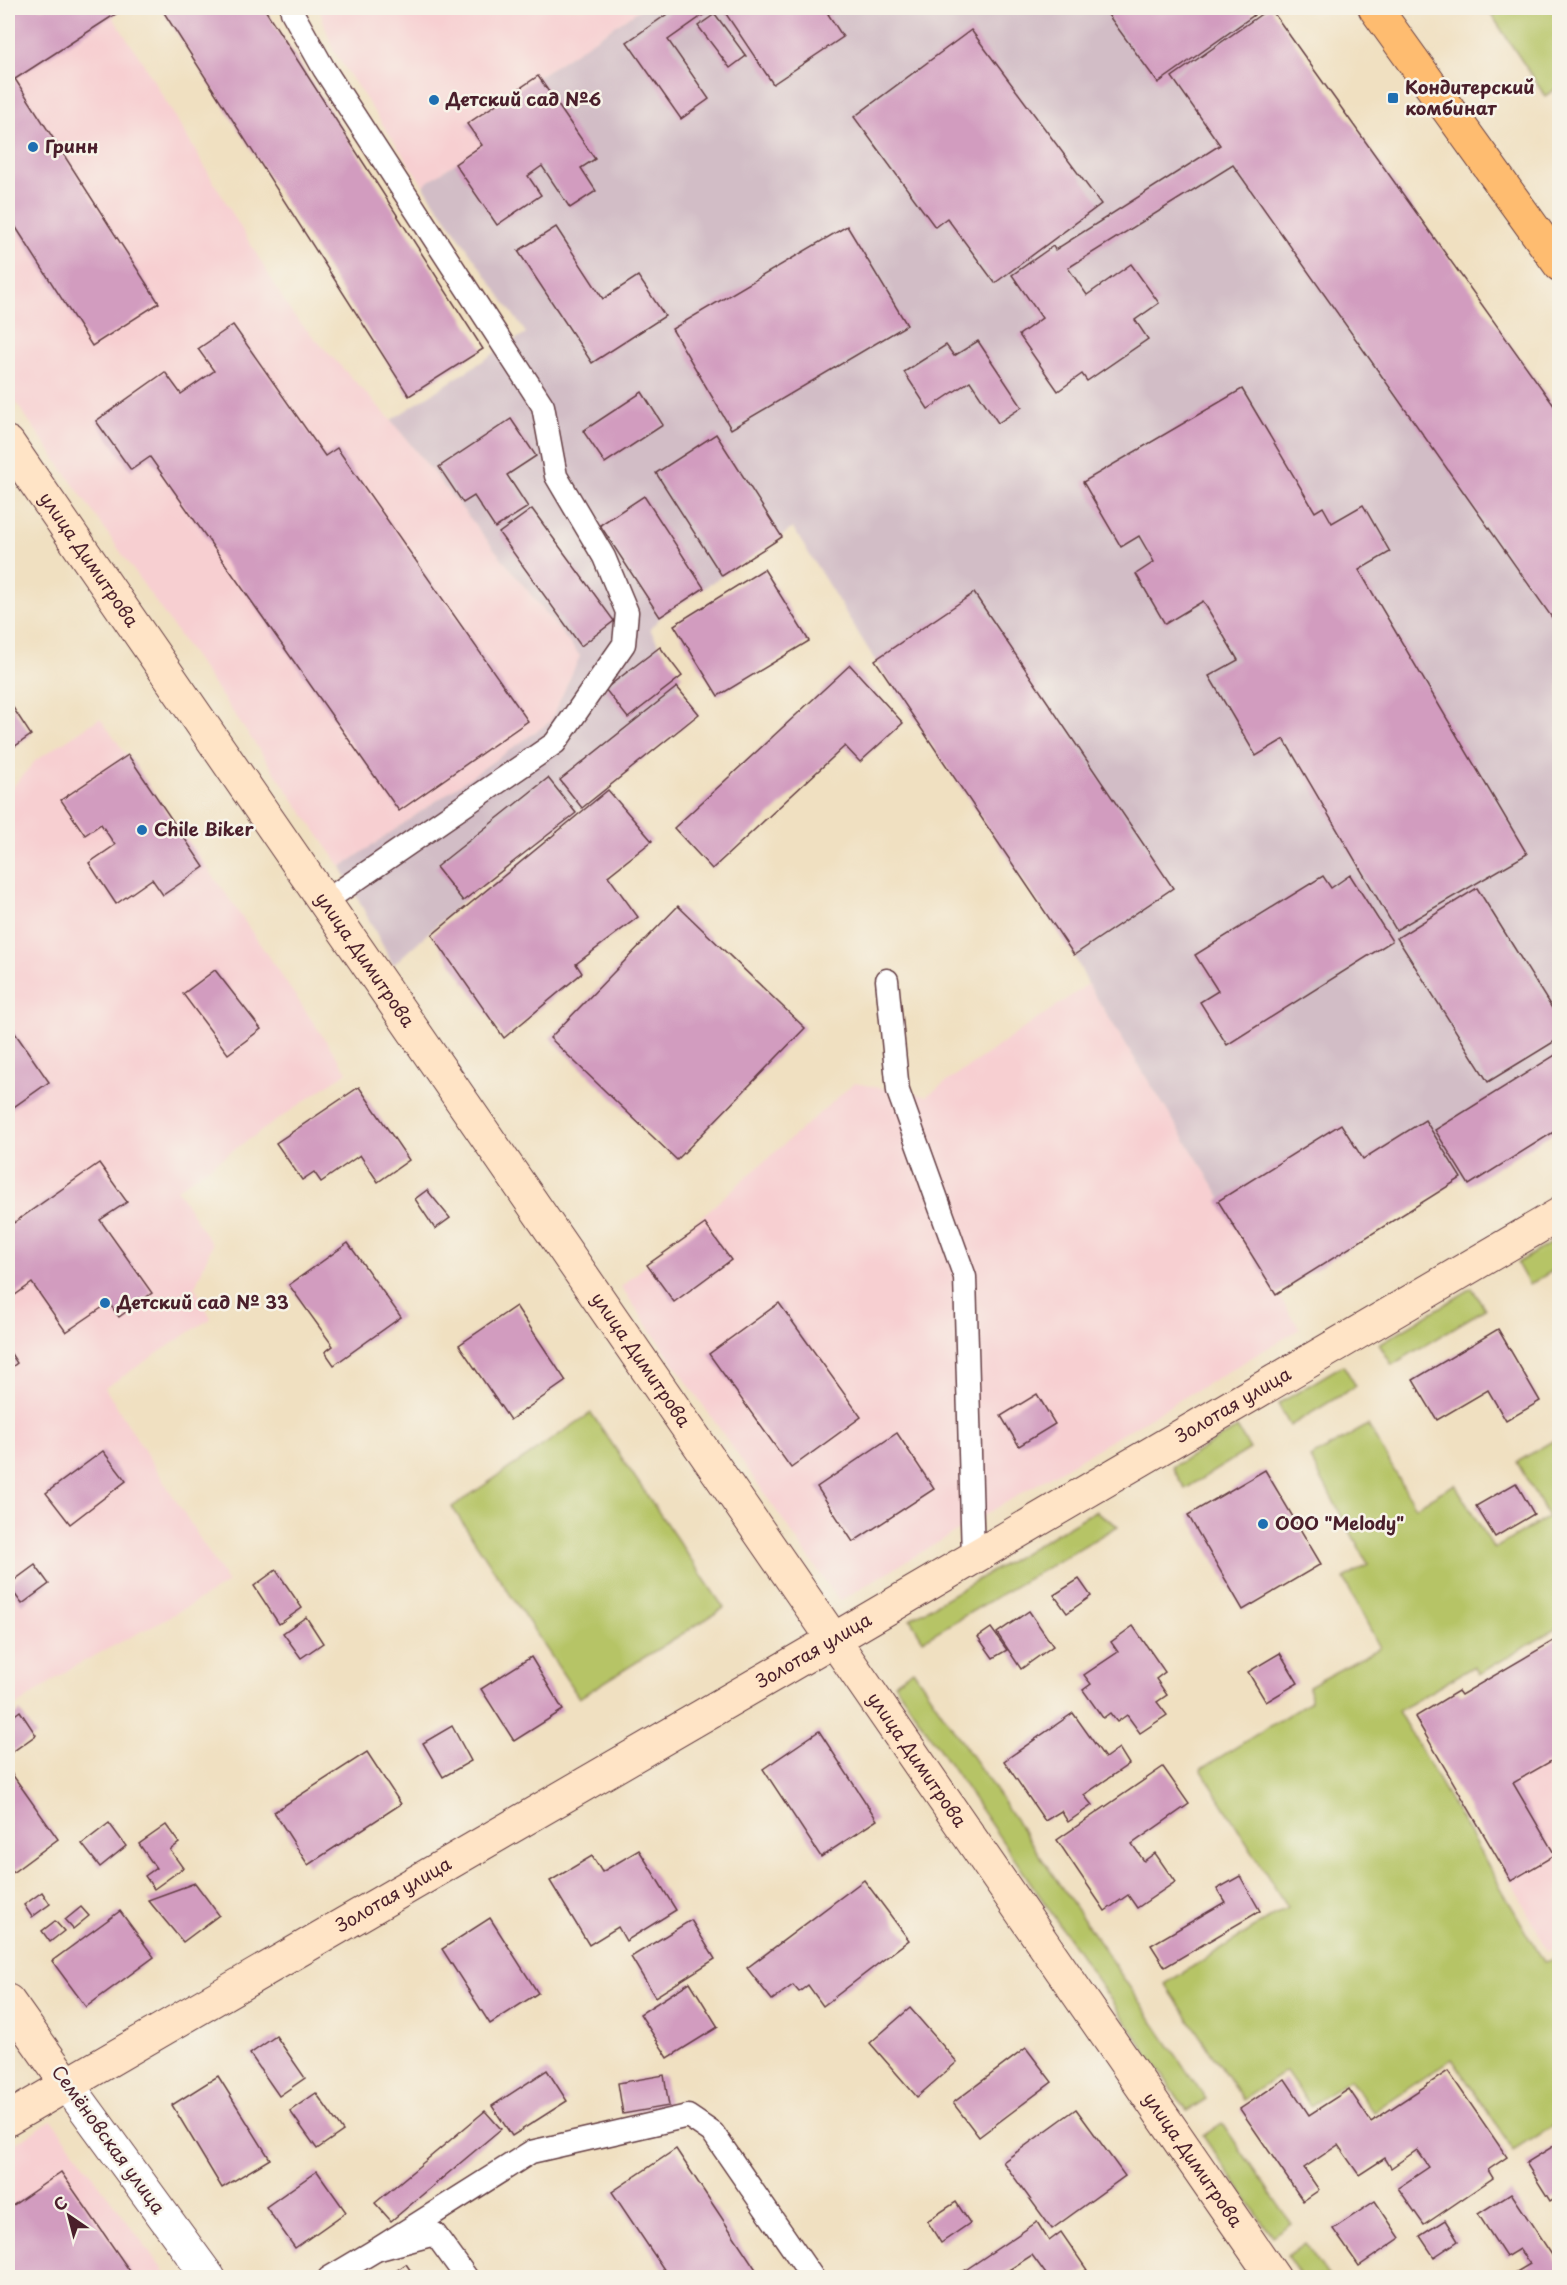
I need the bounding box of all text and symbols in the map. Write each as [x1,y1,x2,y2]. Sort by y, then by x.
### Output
place label: Кондитерский комбинат [1405,73,1535,121]
place label: Детский сад №6 [445,85,602,112]
marker: Кондитерский комбинат [1386,91,1400,105]
marker: Детский сад №6 [427,93,441,107]
place label: Гринн [45,132,98,159]
marker: Гринн [26,140,40,154]
street label: улица Димитрова [34,486,147,633]
place label: Chile Biker [154,815,254,842]
marker: Chile Biker [135,823,149,837]
street label: улица Димитрова [310,886,423,1033]
street label: улица Димитрова [586,1286,699,1433]
place label: Детский сад № 33 [116,1288,289,1315]
marker: Детский сад № 33 [98,1296,112,1310]
street label: Золотая улица [1170,1359,1296,1449]
place label: ООО "Melody" [1275,1509,1404,1536]
marker: ООО "Melody" [1256,1517,1270,1531]
street label: Золотая улица [750,1605,877,1694]
street label: улица Димитрова [862,1686,975,1833]
street label: Золотая улица [330,1849,456,1938]
street label: Семёновская улица [47,2061,169,2219]
street label: улица Димитрова [1138,2086,1251,2233]
north arrow [39,2186,99,2246]

